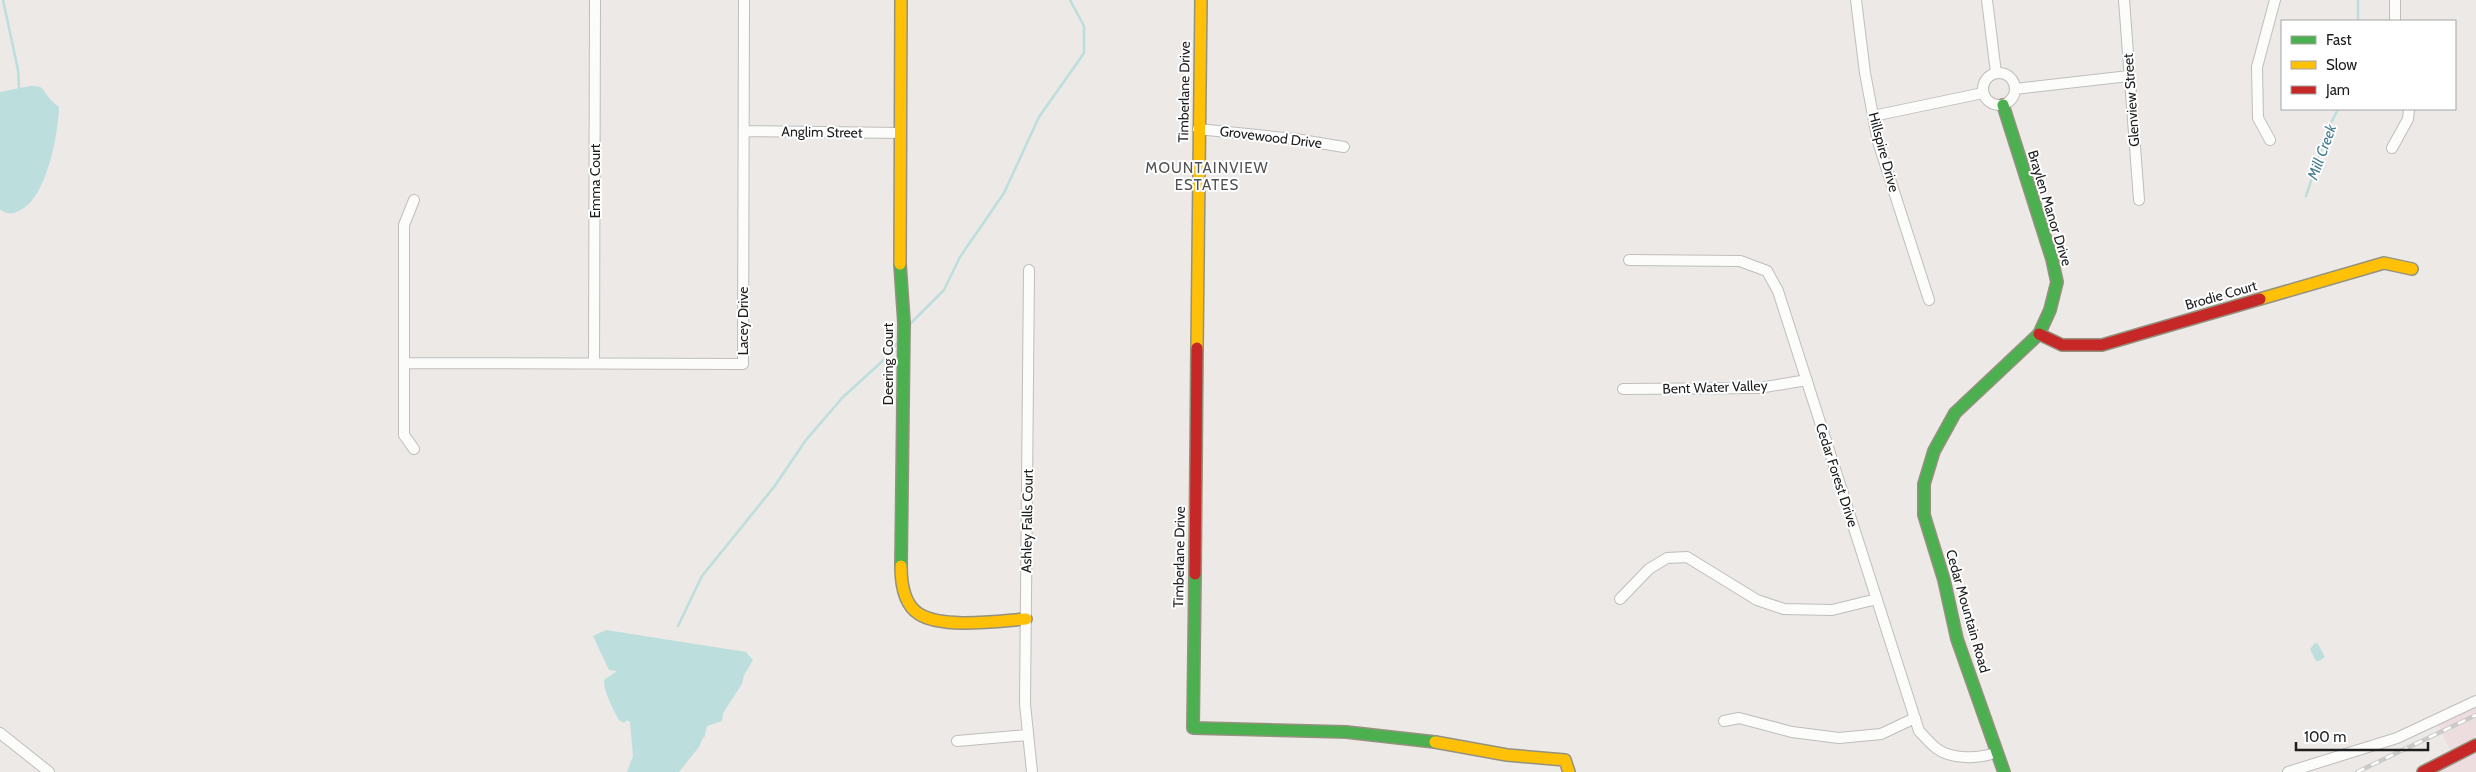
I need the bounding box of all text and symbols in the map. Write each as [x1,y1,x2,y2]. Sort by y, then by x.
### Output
legend [2281,20,2456,110]
text: Fast [2326,31,2351,49]
street label: Timberlane Drive [1174,41,1194,143]
street label: Glenview Street [2119,52,2143,147]
text: Slow [2326,56,2357,74]
text: Jam [2325,81,2350,99]
street label: Hillspire Drive [1865,110,1903,194]
water label: Mill Creek [2303,121,2340,183]
street label: Anglim Street [781,122,863,142]
street label: Grovewood Drive [1219,122,1323,152]
street label: Emma Court [586,143,604,218]
street label: Braylen Manor Drive [2024,148,2076,268]
district label: MOUNTAINVIEW ESTATES [1145,159,1269,194]
street label: Brodie Court [2183,276,2259,314]
street label: Lacey Drive [734,287,752,355]
street label: Deering Court [879,323,897,405]
street label: Bent Water Valley [1662,376,1768,398]
street label: Cedar Forest Drive [1812,421,1862,529]
street label: Ashley Falls Court [1017,469,1037,573]
street label: Timberlane Drive [1169,506,1189,608]
street label: Cedar Mountain Road [1942,547,1994,675]
scale bar [2296,720,2428,752]
text: 100 m [2304,728,2346,746]

